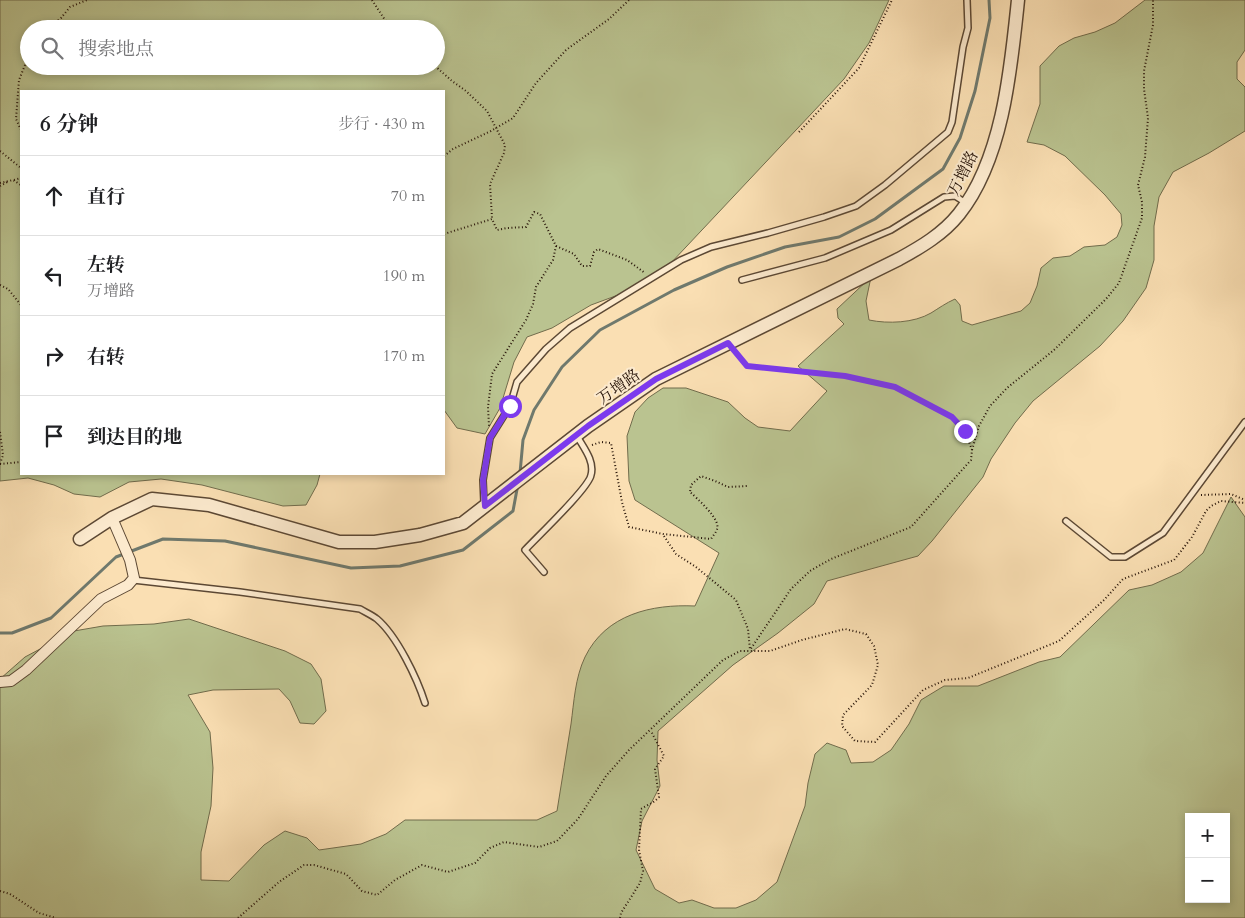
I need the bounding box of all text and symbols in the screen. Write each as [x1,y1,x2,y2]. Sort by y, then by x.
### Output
search box [20,20,445,75]
icon: search [38,34,66,62]
text: 搜索地点 [78,36,154,62]
text: 6 分钟 [40,110,98,139]
text: 步行 · 430 m [338,113,425,135]
street label: 万增路 [942,147,983,200]
icon: ahead [40,182,68,210]
text: 直行 [87,184,125,210]
text: 70 m [391,185,425,207]
text: 左转 [87,252,125,278]
icon: left [40,262,68,290]
text: 190 m [383,265,425,287]
text: 万增路 [87,280,135,302]
icon: right [40,342,68,370]
text: 右转 [87,344,125,370]
text: 170 m [383,345,425,367]
street label: 万增路 [593,364,645,410]
route start [499,395,522,418]
route end [954,420,977,443]
icon: arrive [40,422,68,450]
text: 到达目的地 [87,424,182,450]
map controls [1185,813,1230,903]
button: + [1185,813,1230,858]
button: − [1185,858,1230,903]

